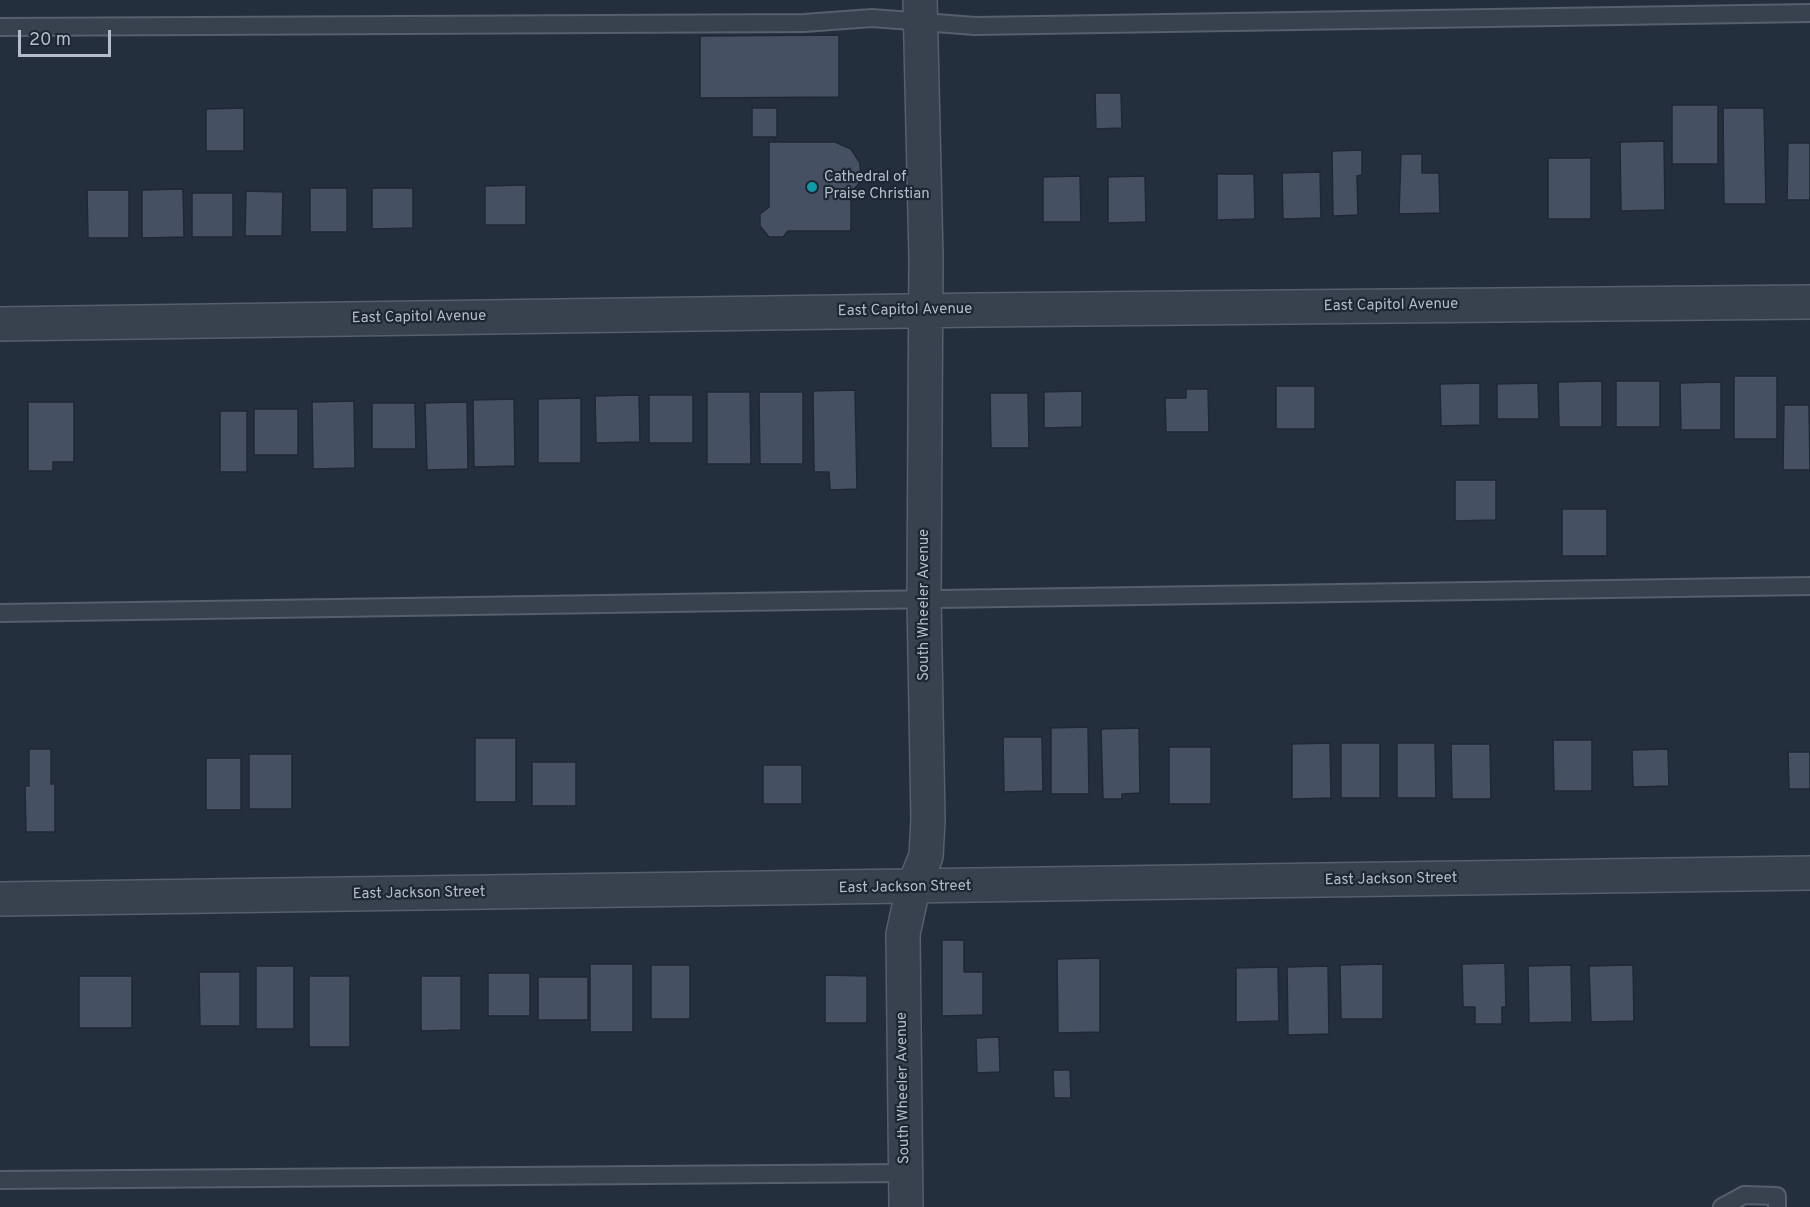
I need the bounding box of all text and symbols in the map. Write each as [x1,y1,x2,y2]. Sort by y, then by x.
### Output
scale bar [21,18,114,56]
text: 20 m [29,29,71,52]
place label: Cathedral of Praise Christian [824,169,930,204]
marker: Cathedral of Praise Christian [805,180,819,194]
street label: East Capitol Avenue [1324,296,1458,316]
street label: East Capitol Avenue [838,301,972,321]
street label: East Capitol Avenue [352,308,486,328]
street label: South Wheeler Avenue [916,529,934,681]
street label: East Jackson Street [1324,870,1458,890]
street label: East Jackson Street [838,878,972,898]
street label: East Jackson Street [352,884,486,904]
street label: South Wheeler Avenue [894,1012,914,1164]

